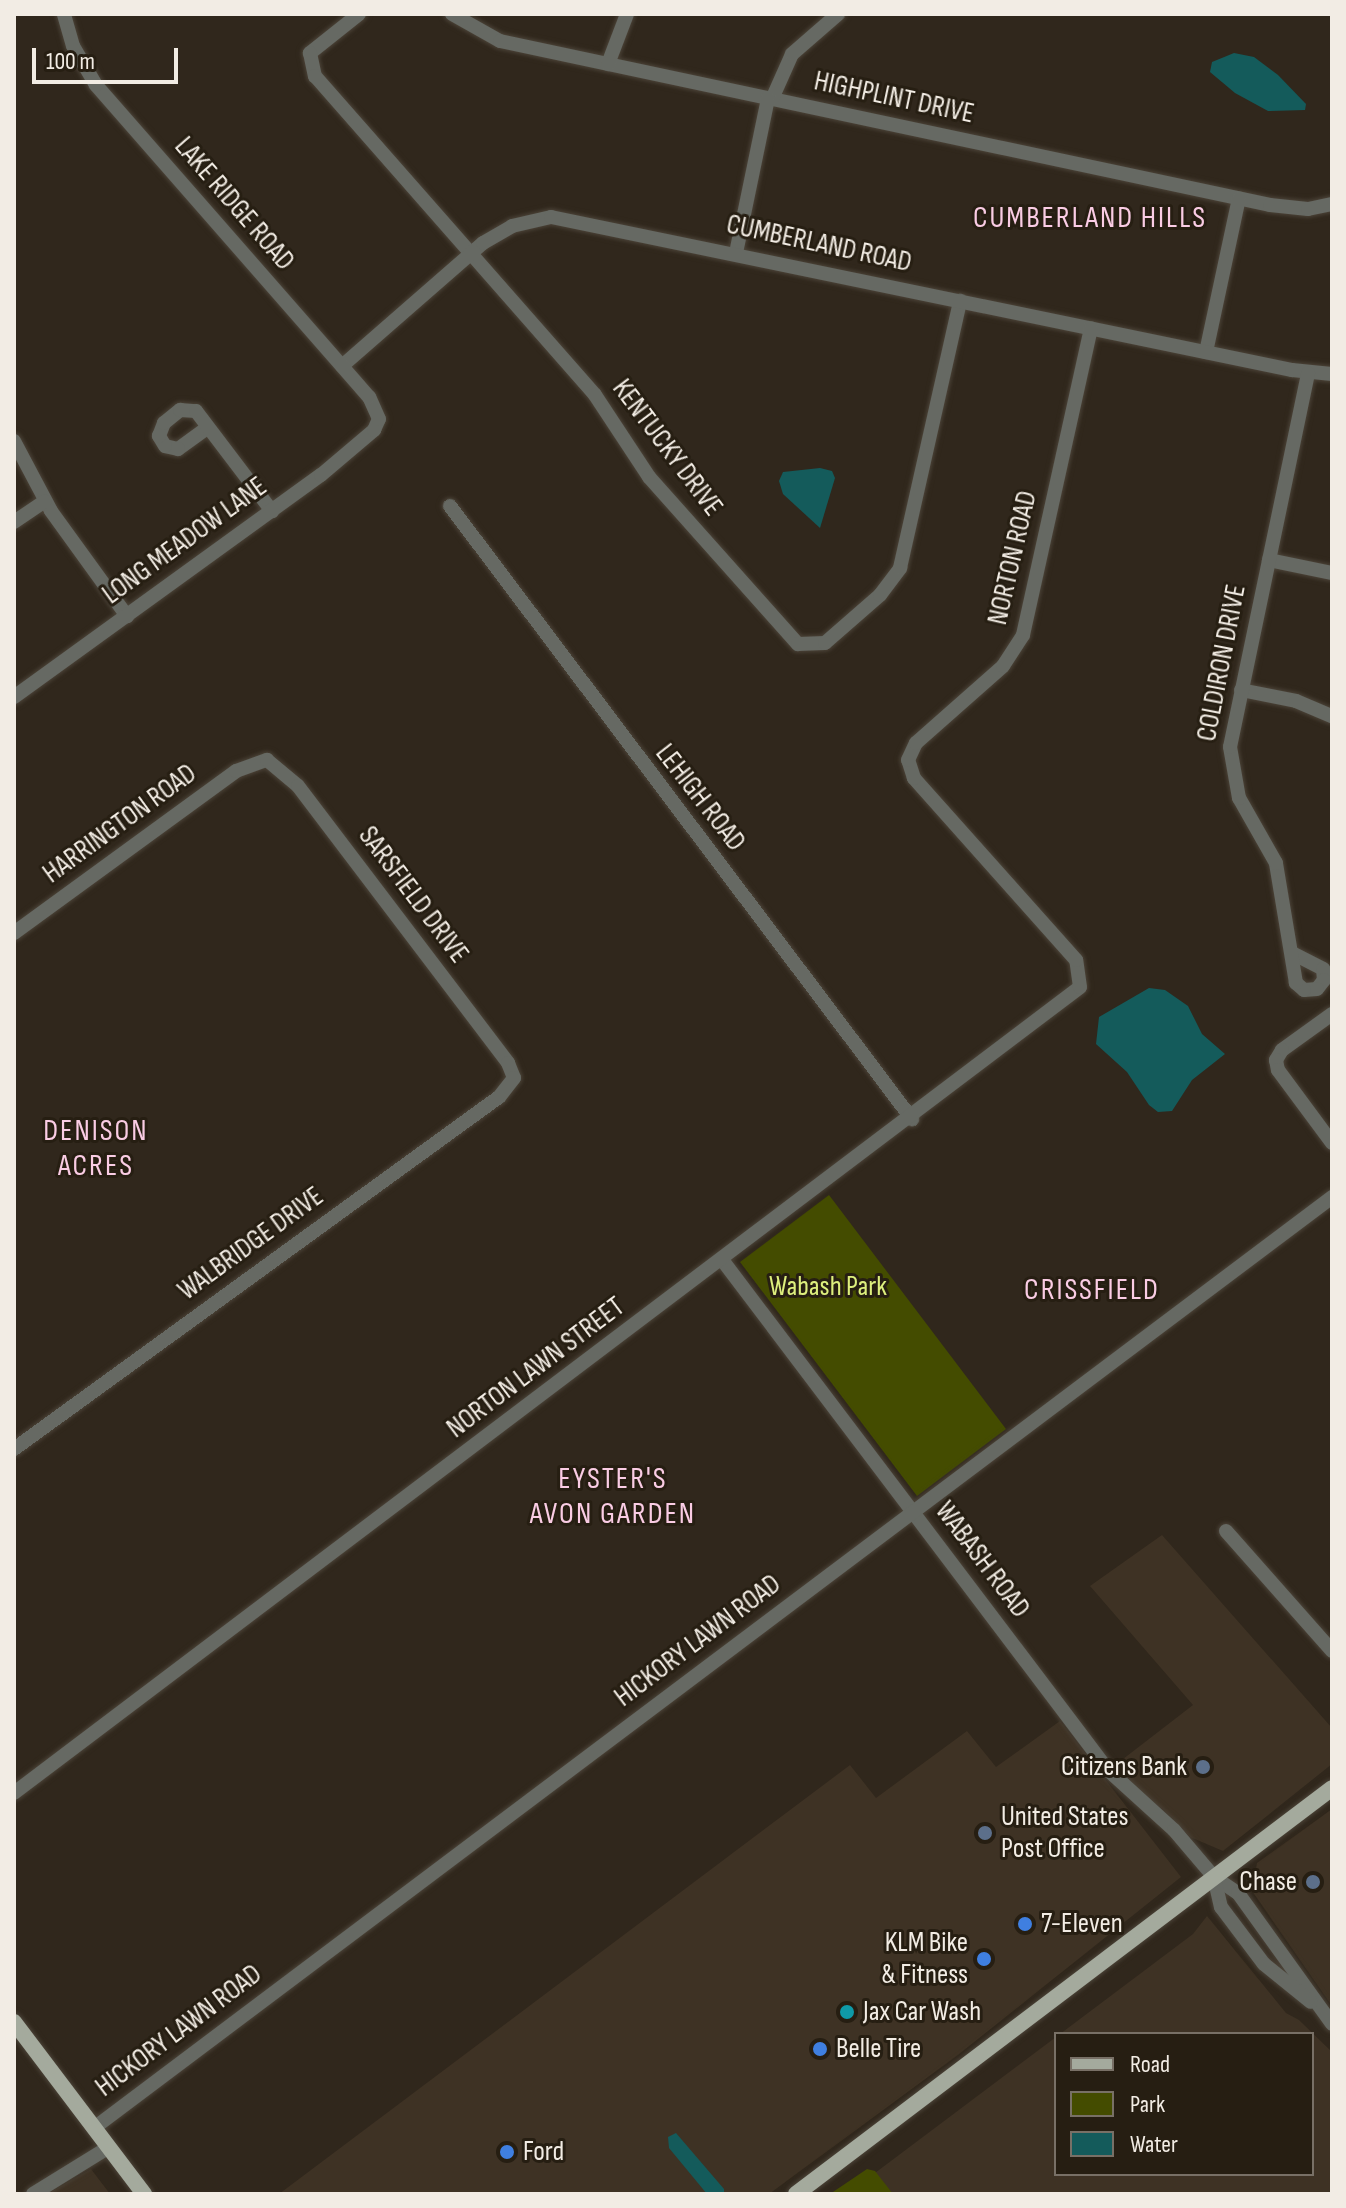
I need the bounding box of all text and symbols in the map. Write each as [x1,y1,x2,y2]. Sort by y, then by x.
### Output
scale bar [36,32,182,82]
text: 100 m [46,47,95,76]
street label: HIGHPLINT DRIVE [811,65,977,131]
street label: LAKE RIDGE ROAD [167,130,301,278]
district label: CUMBERLAND HILLS [973,200,1207,236]
street label: CUMBERLAND ROAD [723,208,915,280]
street label: KENTUCKY DRIVE [605,373,729,523]
street label: LONG MEADOW LANE [96,470,274,612]
street label: NORTON ROAD [981,488,1045,628]
street label: COLDIRON DRIVE [1190,582,1254,744]
street label: LEHIGH ROAD [648,738,752,858]
street label: HARRINGTON ROAD [37,757,203,891]
street label: SARSFIELD DRIVE [351,820,475,970]
district label: DENISON ACRES [43,1113,149,1184]
street label: WALBRIDGE DRIVE [172,1180,330,1308]
park label: Wabash Park [769,1270,887,1304]
district label: CRISSFIELD [1024,1272,1160,1308]
street label: NORTON LAWN STREET [441,1290,631,1446]
district label: EYSTER'S AVON GARDEN [530,1461,696,1532]
street label: WABASH ROAD [927,1495,1037,1625]
street label: HICKORY LAWN ROAD [608,1568,788,1714]
place label: Citizens Bank [1061,1750,1187,1784]
marker: Citizens Bank [1194,1758,1212,1776]
place label: United States Post Office [1001,1800,1129,1866]
marker: United States Post Office [976,1824,994,1842]
place label: Chase [1239,1865,1297,1899]
marker: Chase [1304,1873,1322,1891]
place label: 7-Eleven [1041,1907,1123,1941]
marker: 7-Eleven [1016,1915,1034,1933]
place label: KLM Bike & Fitness [882,1926,968,1992]
marker: KLM Bike & Fitness [975,1950,993,1968]
street label: HICKORY LAWN ROAD [89,1958,269,2104]
place label: Jax Car Wash [863,1995,981,2029]
marker: Jax Car Wash [838,2003,856,2021]
place label: Belle Tire [836,2032,921,2066]
legend [1054,2032,1314,2176]
marker: Belle Tire [811,2040,829,2058]
text: Road [1130,2050,1170,2079]
text: Park [1130,2090,1165,2119]
text: Water [1130,2130,1178,2159]
place label: Ford [523,2135,564,2169]
marker: Ford [498,2143,516,2161]

